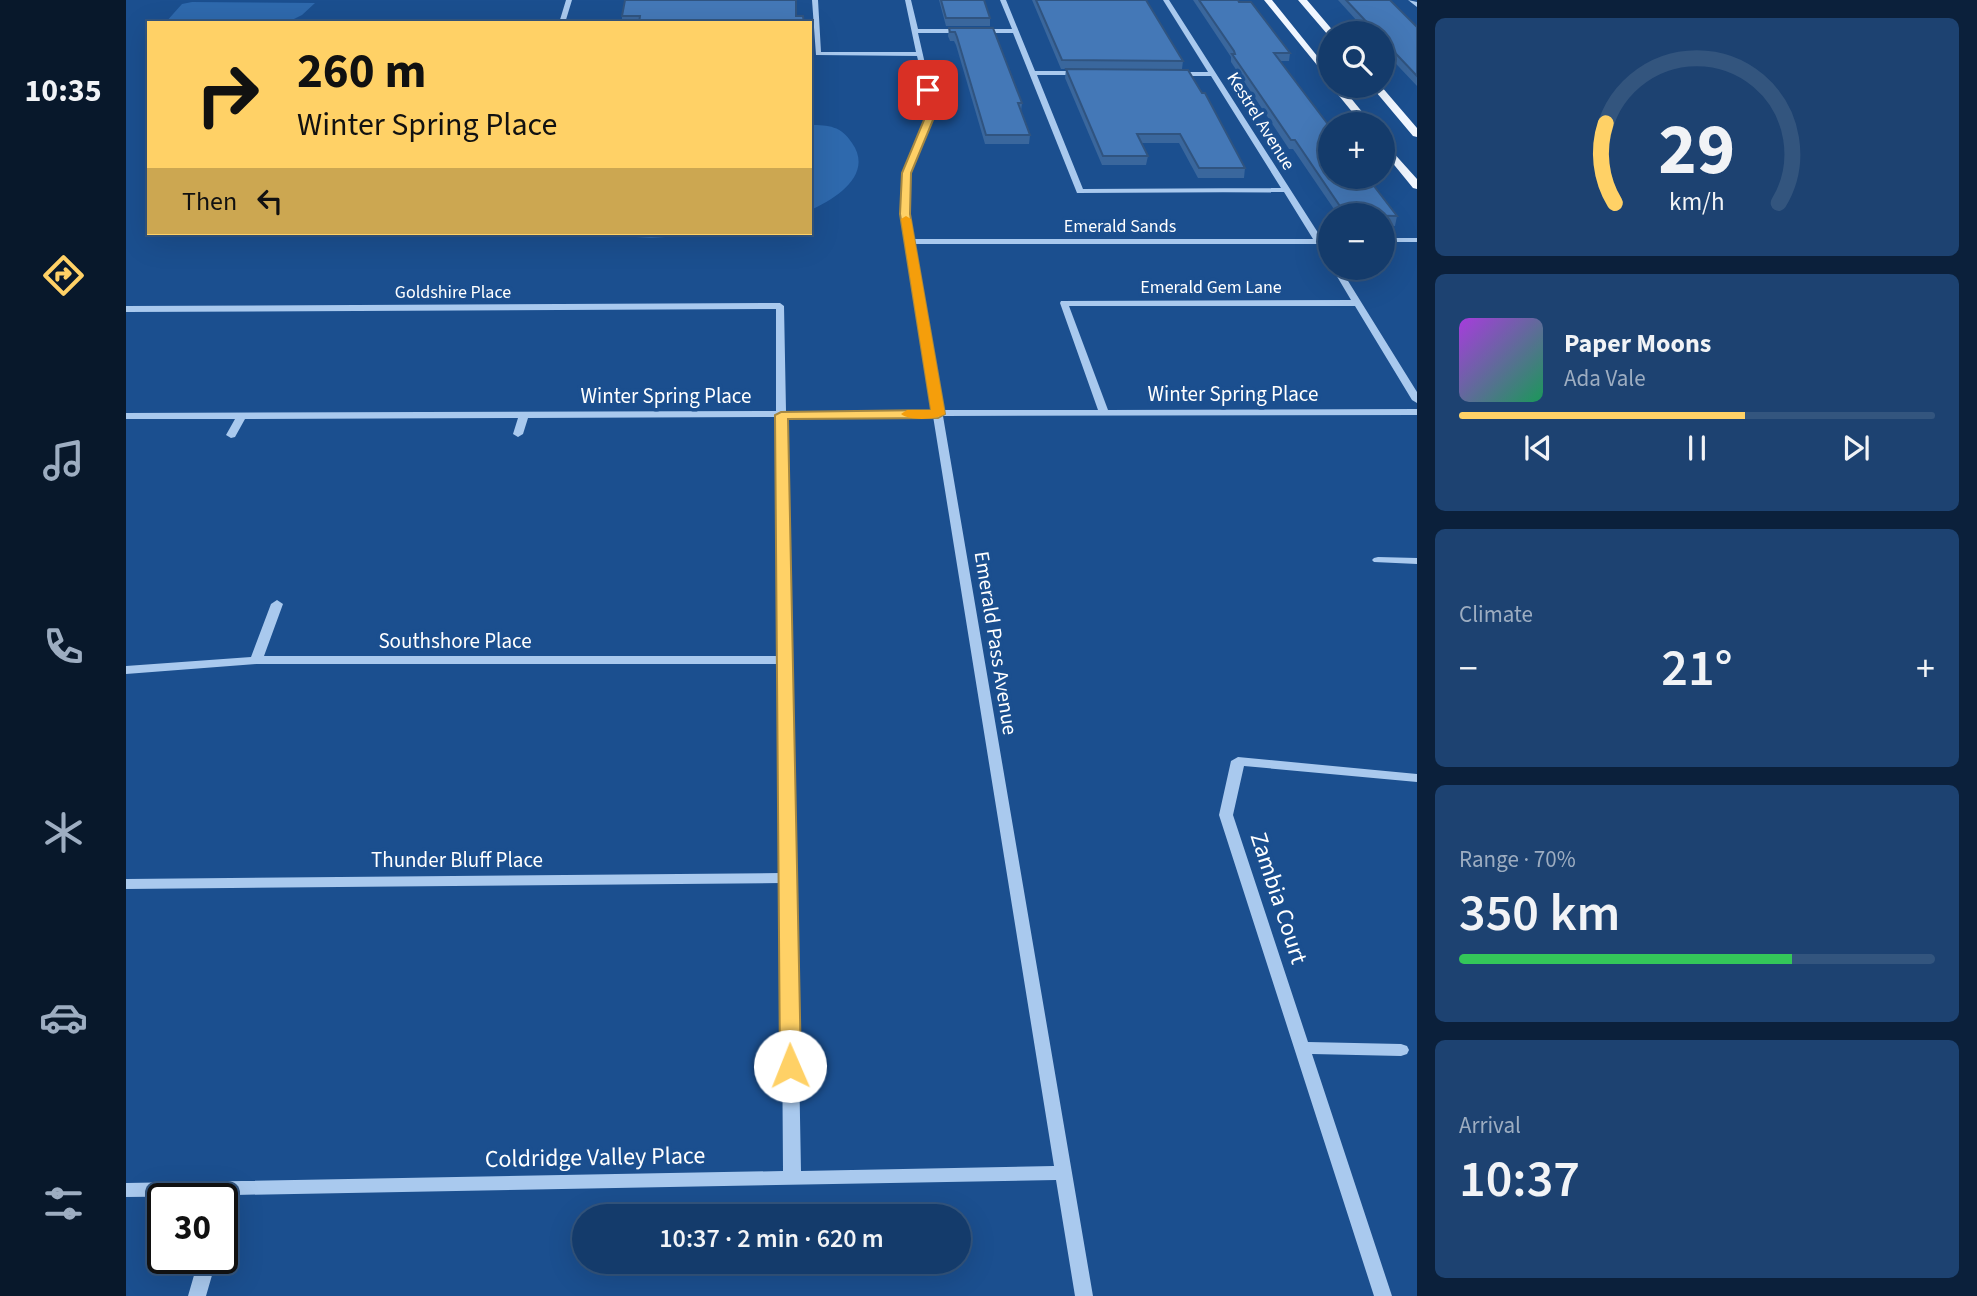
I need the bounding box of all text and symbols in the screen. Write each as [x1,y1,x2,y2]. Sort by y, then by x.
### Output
map controls [1318,21,1395,280]
button: search [1318,21,1395,98]
text: 260 m [297,37,426,107]
icon: right [182,49,273,140]
pin [898,60,958,120]
text: 10:35 [24,68,102,114]
street label: Kestrel Avenue [1221,68,1301,175]
icon: arrive [909,71,947,109]
text: 29 [1659,98,1735,202]
text: Winter Spring Place [297,102,557,148]
button: + [1318,112,1395,189]
icon: left [251,182,289,220]
text: Then [182,183,237,220]
text: km/h [1669,184,1725,220]
button: − [1318,203,1395,280]
street label: Emerald Sands [1064,214,1176,239]
icon: directions [39,251,88,300]
street label: Emerald Gem Lane [1140,275,1282,300]
street label: Goldshire Place [395,280,511,305]
text: Paper Moons [1564,325,1711,362]
text: Ada Vale [1564,362,1646,395]
street label: Winter Spring Place [1148,379,1318,409]
street label: Winter Spring Place [581,381,751,411]
icon: previous [1519,429,1557,467]
icon: pause [1678,429,1716,467]
icon: next [1837,429,1875,467]
icon: music [39,436,88,485]
street label: Emerald Pass Avenue [967,549,1025,737]
text: Climate [1459,598,1533,631]
icon: phone [39,622,88,671]
street label: Southshore Place [378,626,532,656]
text: 21° [1661,632,1733,706]
text: − [1459,642,1478,696]
text: + [1916,642,1935,696]
icon: climate [39,808,88,857]
street label: Zambia Court [1241,828,1316,969]
text: Range · 70% [1459,843,1576,876]
street label: Thunder Bluff Place [371,845,543,875]
text: 350 km [1459,877,1620,951]
icon: car [39,993,88,1042]
position arrow [753,1029,827,1103]
text: Arrival [1459,1109,1521,1142]
street label: Coldridge Valley Place [484,1138,706,1177]
text: 10:37 [1459,1143,1580,1217]
icon: filters [39,1179,88,1228]
speed limit sign: 30 [147,1183,238,1274]
text: 10:37 · 2 min · 620 m [659,1220,884,1257]

